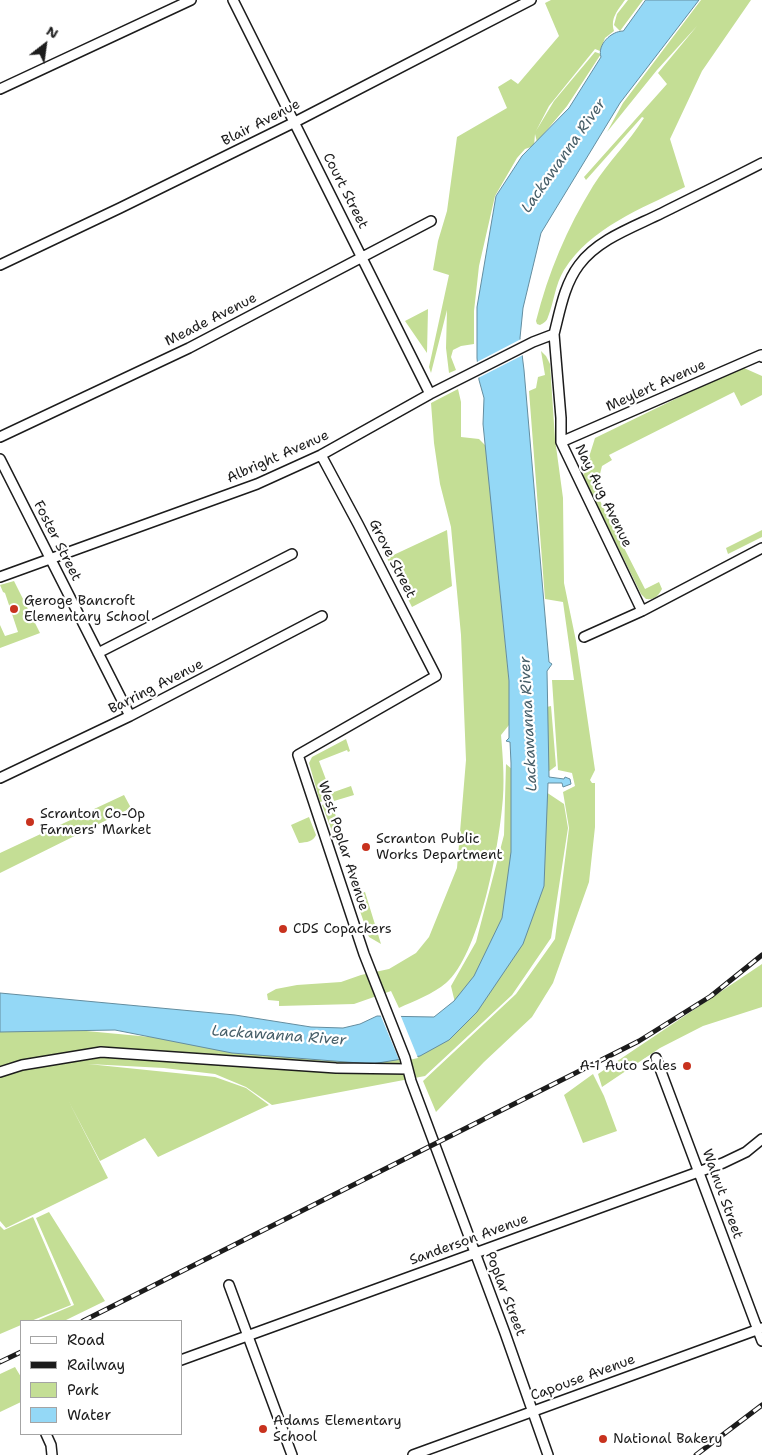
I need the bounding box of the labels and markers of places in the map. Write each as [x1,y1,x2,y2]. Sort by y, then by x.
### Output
place label: Geroge Bancroft Elementary School [24,593,150,626]
marker: Geroge Bancroft Elementary School [8,603,20,615]
place label: Scranton Co-Op Farmers' Market [40,806,151,839]
marker: Scranton Co-Op Farmers' Market [24,816,36,828]
place label: Scranton Public Works Department [376,831,503,864]
marker: Scranton Public Works Department [360,841,372,853]
place label: CDS Copackers [293,921,392,937]
marker: CDS Copackers [277,923,289,935]
place label: A-1 Auto Sales [579,1058,677,1074]
marker: A-1 Auto Sales [681,1060,693,1072]
place label: Adams Elementary School [273,1413,402,1445]
marker: Adams Elementary School [257,1423,269,1435]
place label: National Bakery [613,1431,723,1447]
marker: National Bakery [597,1433,609,1445]

